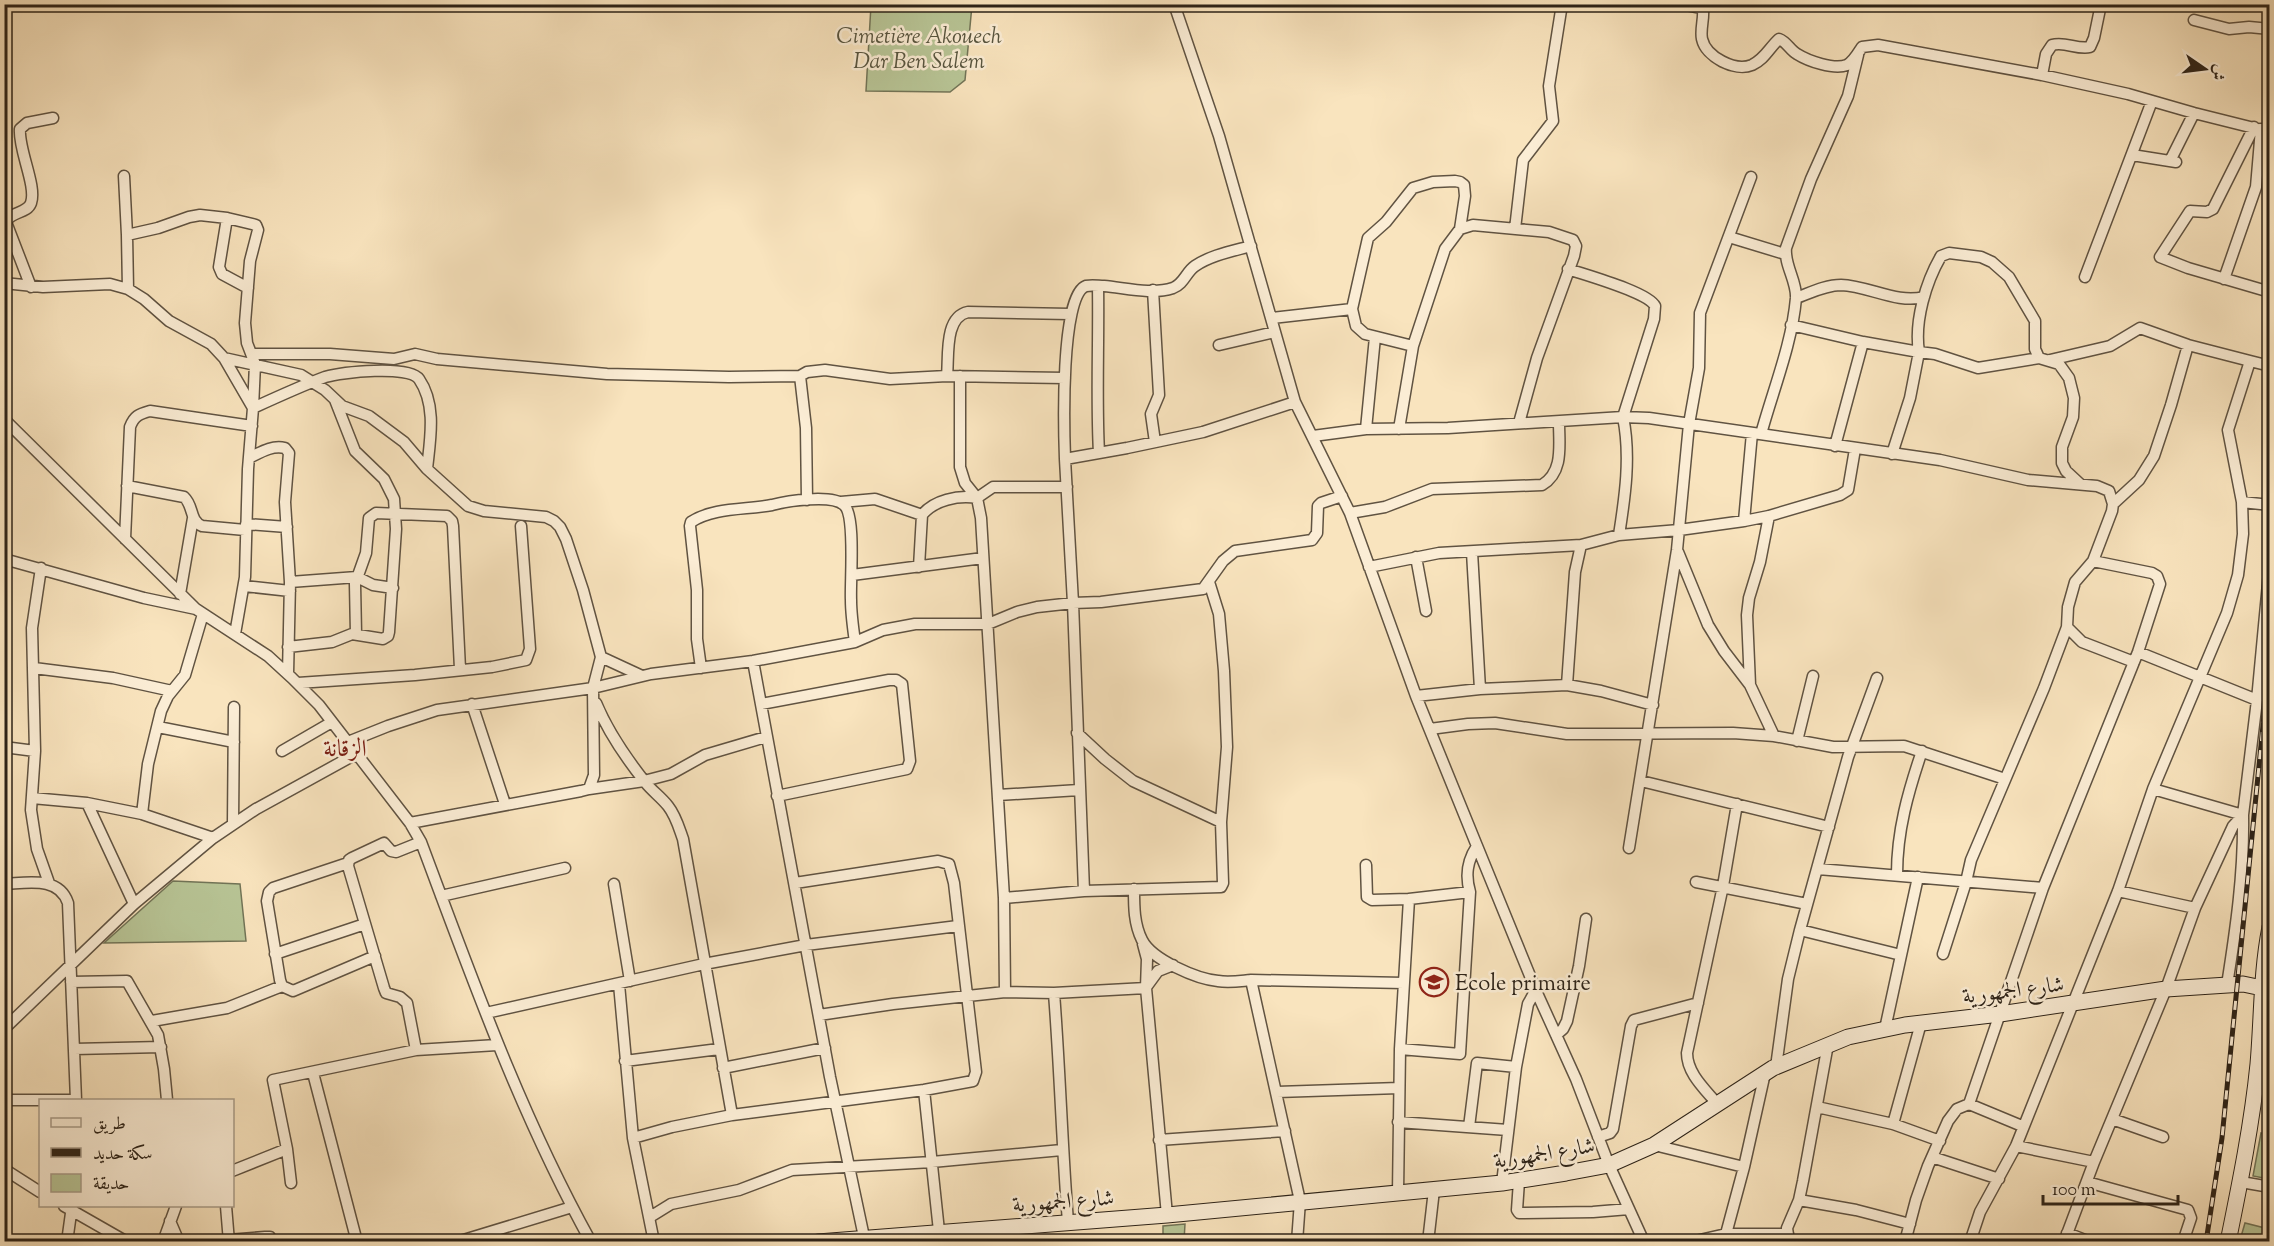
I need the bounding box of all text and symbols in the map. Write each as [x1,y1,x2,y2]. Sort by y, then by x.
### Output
park label: Cimetière Akouech Dar Ben Salem [836,22,1002,79]
north arrow [2175,39,2235,99]
text: ش [2204,62,2230,83]
district label: الزقانة [323,733,367,767]
school or university icon: Ecole primaire [1418,966,1450,998]
place label: Ecole primaire [1455,969,1591,1001]
street label: شارع الجمهورية [1961,970,2066,1014]
legend [39,1099,234,1207]
text: طريق [93,1112,126,1138]
street label: شارع الجمهورية [1492,1131,1597,1179]
text: سكة حديد [93,1142,153,1168]
scale bar [2043,1168,2178,1206]
text: حديقة [93,1172,129,1198]
text: 100 m [2052,1178,2096,1204]
street label: شارع الجمهورية [1011,1183,1115,1223]

